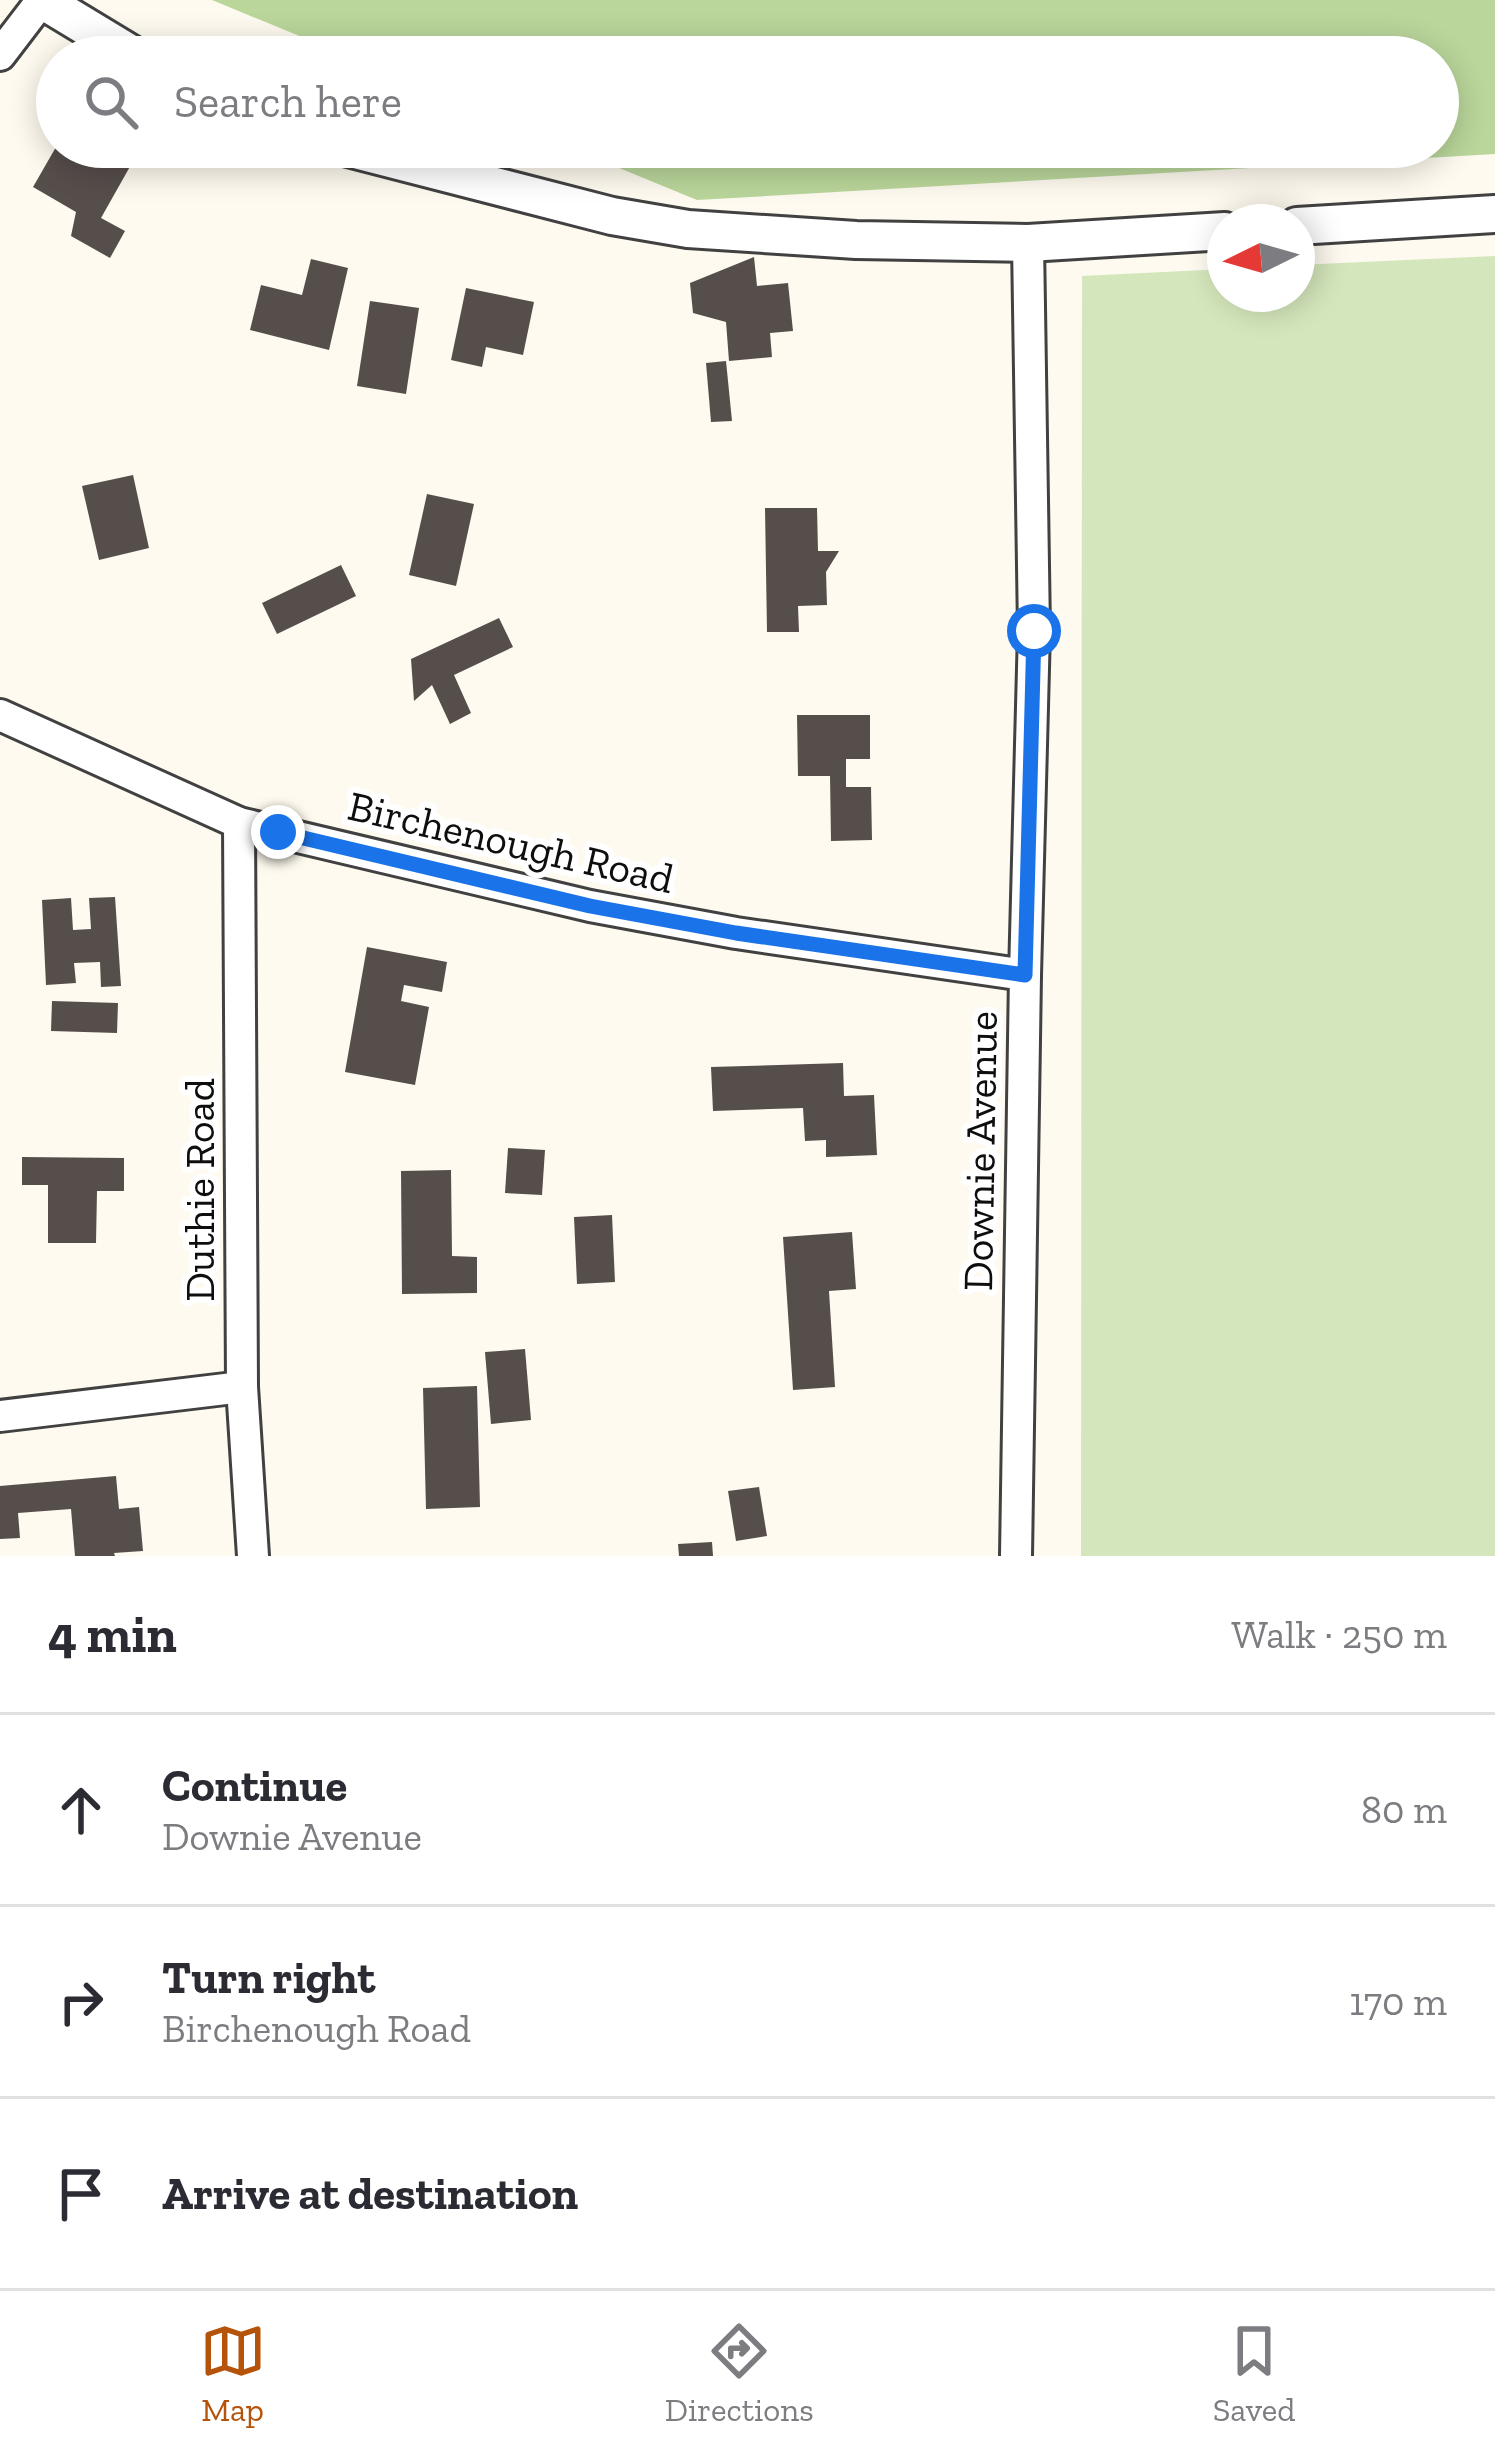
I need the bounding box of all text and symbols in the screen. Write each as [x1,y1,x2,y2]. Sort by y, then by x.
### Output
search box [36,36,1459,168]
icon: search [78,69,144,135]
text: Search here [174,75,402,129]
north arrow [1207,204,1315,312]
route start [1007,604,1061,658]
street label: Birchenough Road [343,780,679,904]
route end [251,805,305,859]
street label: Downie Avenue [952,1011,1008,1291]
street label: Duthie Road [174,1078,225,1302]
text: 4 min [48,1604,177,1665]
text: Walk · 250 m [1232,1611,1447,1658]
text: Continue [162,1759,347,1813]
icon: ahead [48,1777,114,1843]
text: 80 m [1361,1786,1447,1833]
text: Downie Avenue [162,1813,422,1860]
text: Turn right [162,1951,375,2005]
icon: right [48,1969,114,2035]
text: 170 m [1349,1978,1447,2025]
text: Birchenough Road [162,2005,471,2052]
icon: arrive [48,2161,114,2227]
text: Arrive at destination [162,2167,578,2221]
tab: Map [200,2318,266,2429]
tab: Directions [665,2318,814,2429]
tab: Saved [1213,2318,1295,2429]

